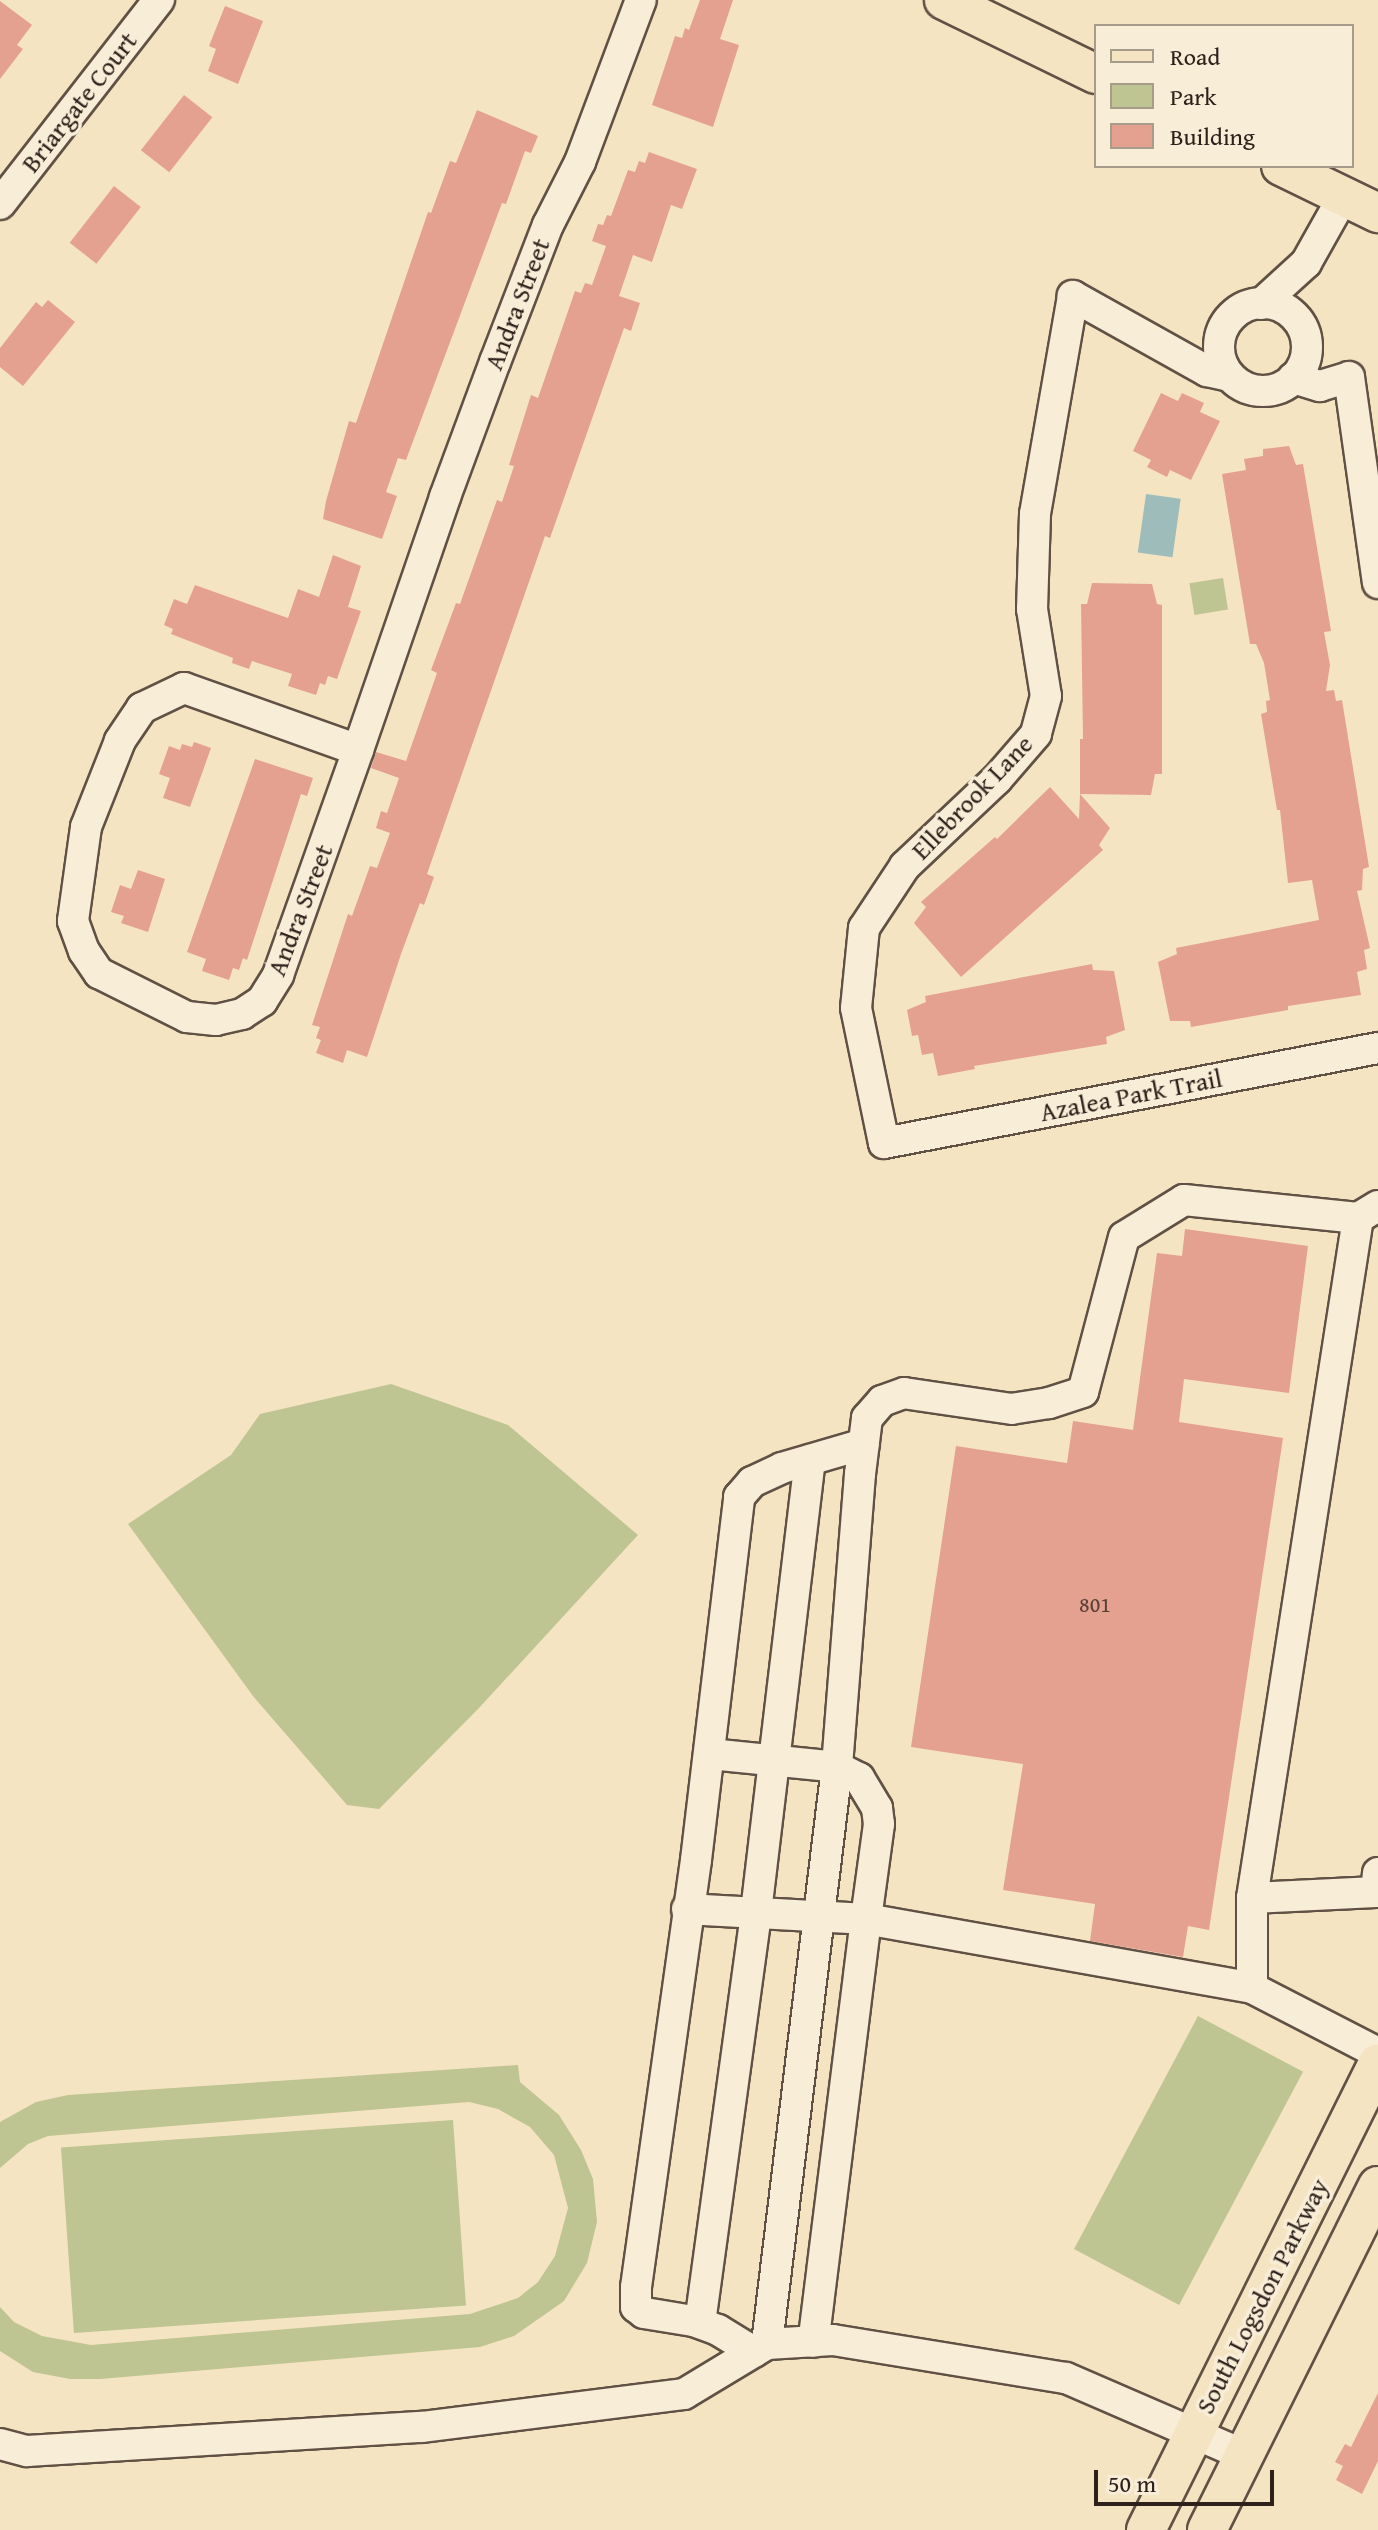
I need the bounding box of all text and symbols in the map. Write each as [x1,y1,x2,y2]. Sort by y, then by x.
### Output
legend [1094,24,1354,168]
street label: Briargate Court [15,26,143,178]
text: Road [1170,39,1220,74]
text: Park [1170,79,1216,114]
text: Building [1170,119,1255,154]
street label: Andra Street [478,234,556,374]
street label: Ellebrook Lane [905,728,1039,866]
street label: Andra Street [261,840,339,980]
street label: Azalea Park Trail [1037,1062,1225,1128]
house number: 801 [1079,1592,1111,1618]
street label: South Logsdon Parkway [1189,2173,1335,2419]
scale bar [1098,2454,1278,2504]
text: 50 m [1108,2466,1156,2501]

